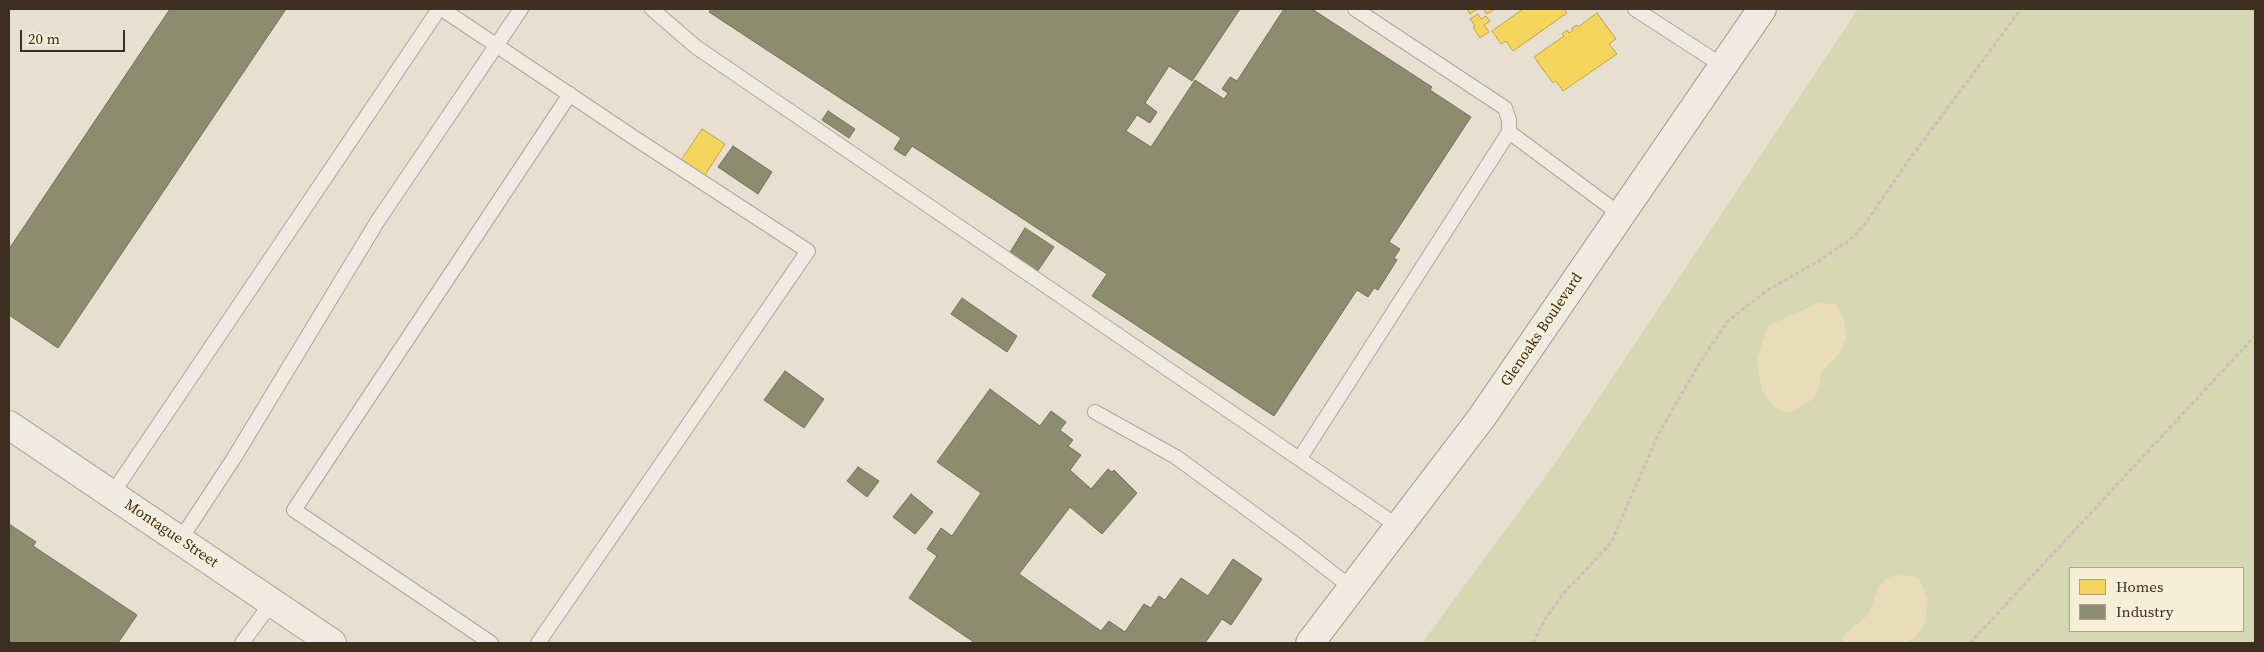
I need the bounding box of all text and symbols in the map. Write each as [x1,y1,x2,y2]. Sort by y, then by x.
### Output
scale bar [22,20,128,52]
text: 20 m [28,28,60,49]
street label: Glenoaks Boulevard [1497,270,1587,390]
street label: Montague Street [121,496,221,572]
legend [2069,567,2244,632]
text: Homes [2116,576,2163,597]
text: Industry [2116,601,2173,622]

